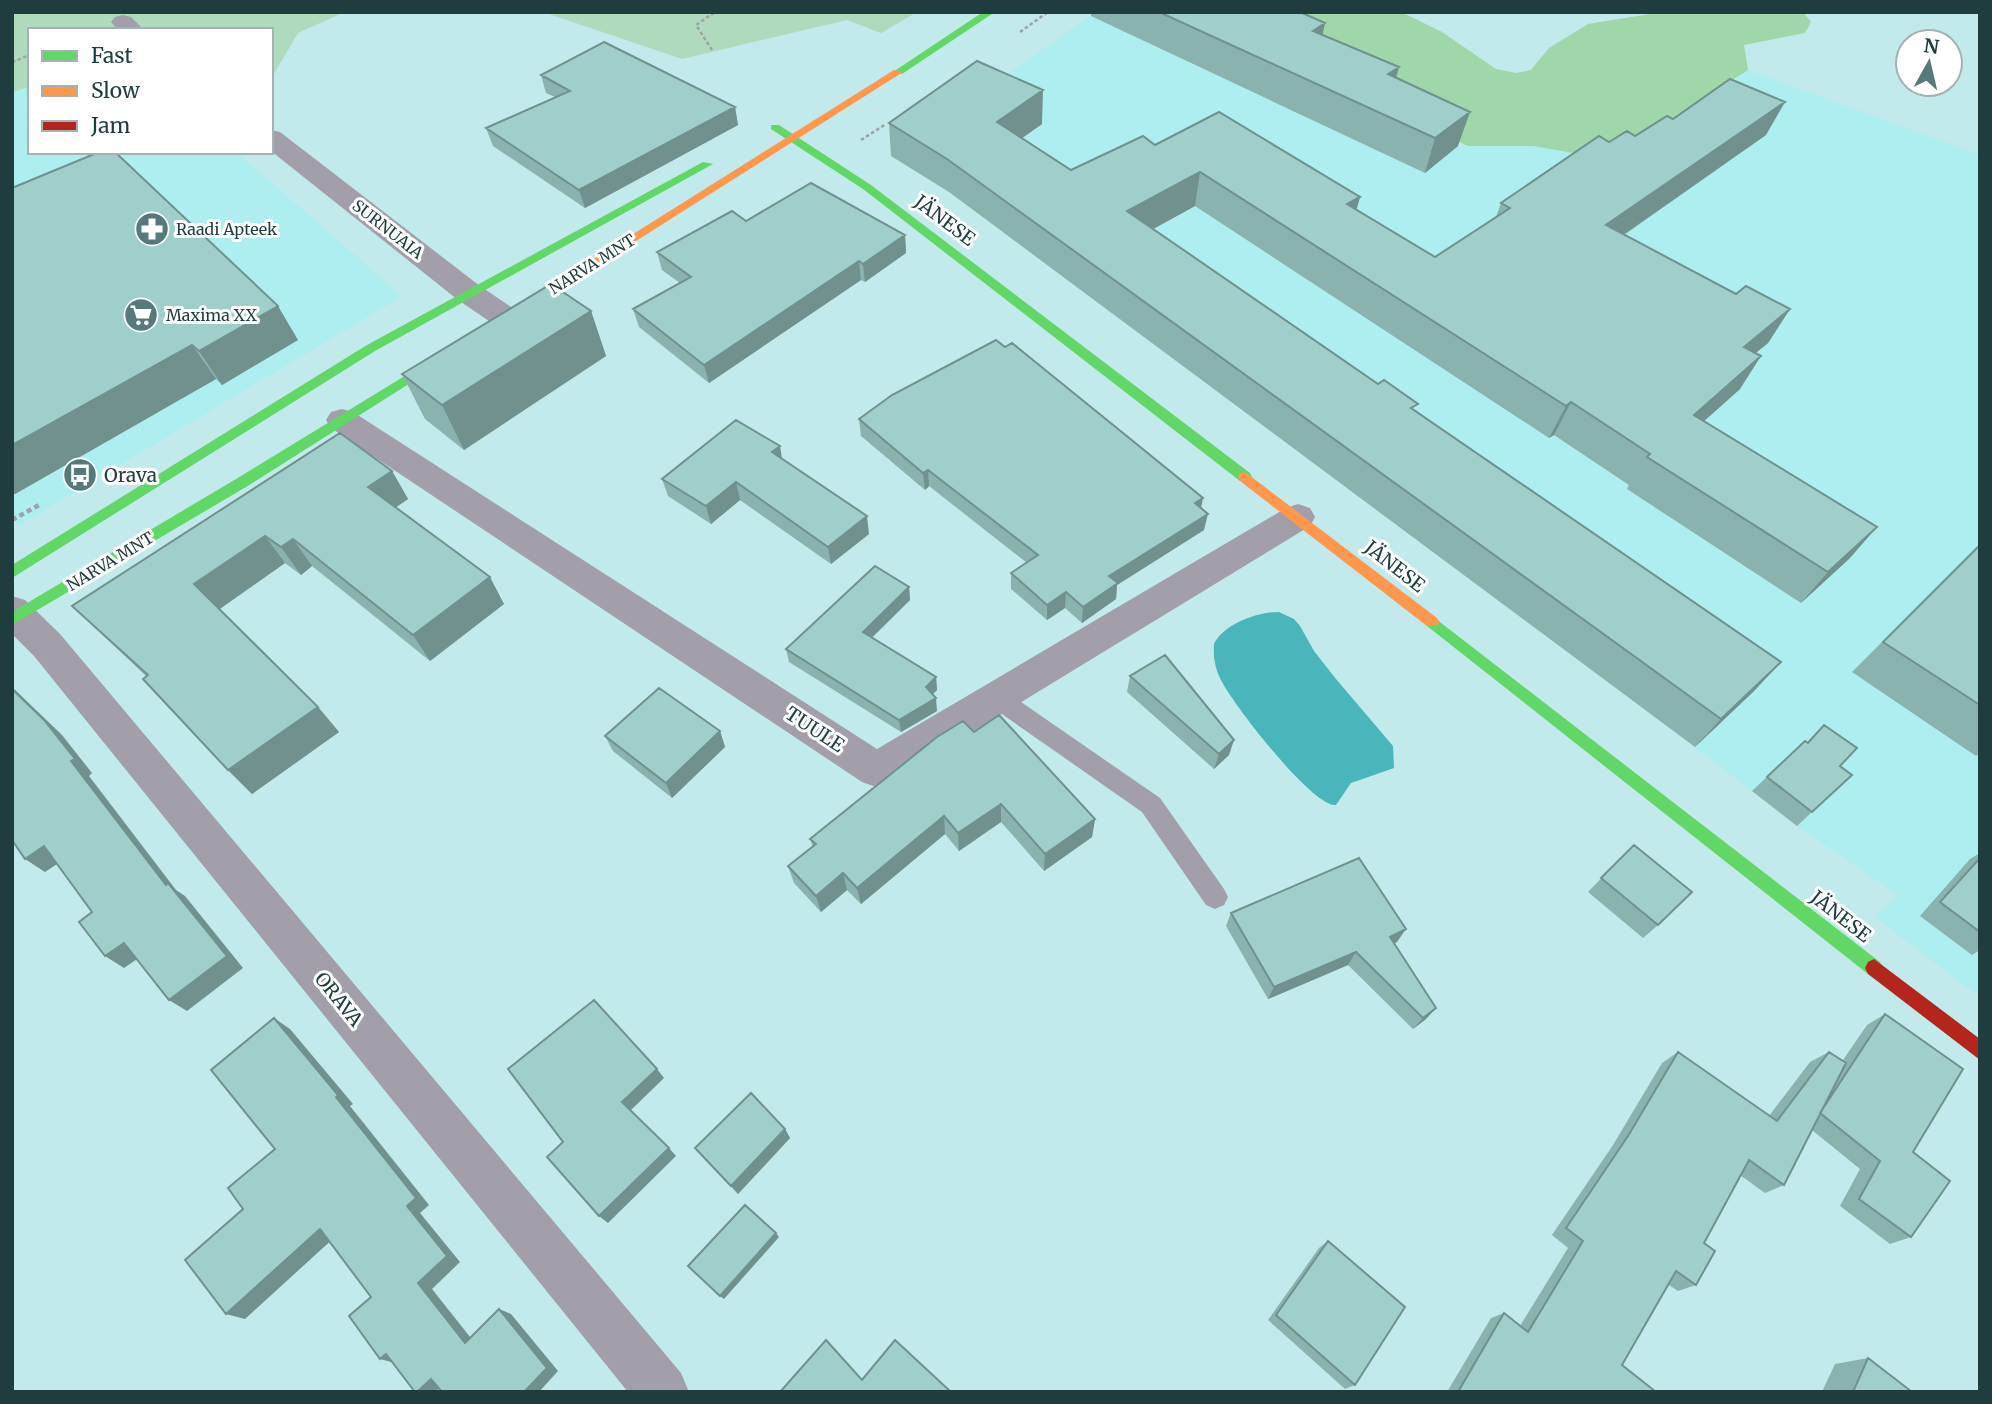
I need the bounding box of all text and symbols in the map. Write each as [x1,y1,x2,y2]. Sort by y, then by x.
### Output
legend [28,28,273,154]
north arrow [1894,28,1964,98]
text: N [1922,33,1940,59]
text: Fast [91,42,133,69]
text: Slow [91,77,140,104]
text: Jam [90,112,130,139]
street label: JÄNESE [909,189,980,251]
street label: SURNUAIA [348,195,428,263]
pharmacy icon: Raadi Apteek [133,210,171,248]
place label: Raadi Apteek [176,219,278,239]
street label: NARVA MNT [545,230,639,298]
supermarket icon: Maxima XX [122,296,160,334]
place label: Maxima XX [166,305,257,325]
bus stop icon: Orava [61,456,99,494]
place label: Orava [104,463,157,487]
street label: NARVA MNT [63,527,157,595]
street label: JÄNESE [1359,534,1430,597]
street label: TUULE [781,701,849,757]
street label: JÄNESE [1805,884,1876,947]
street label: ORAVA [310,967,368,1031]

